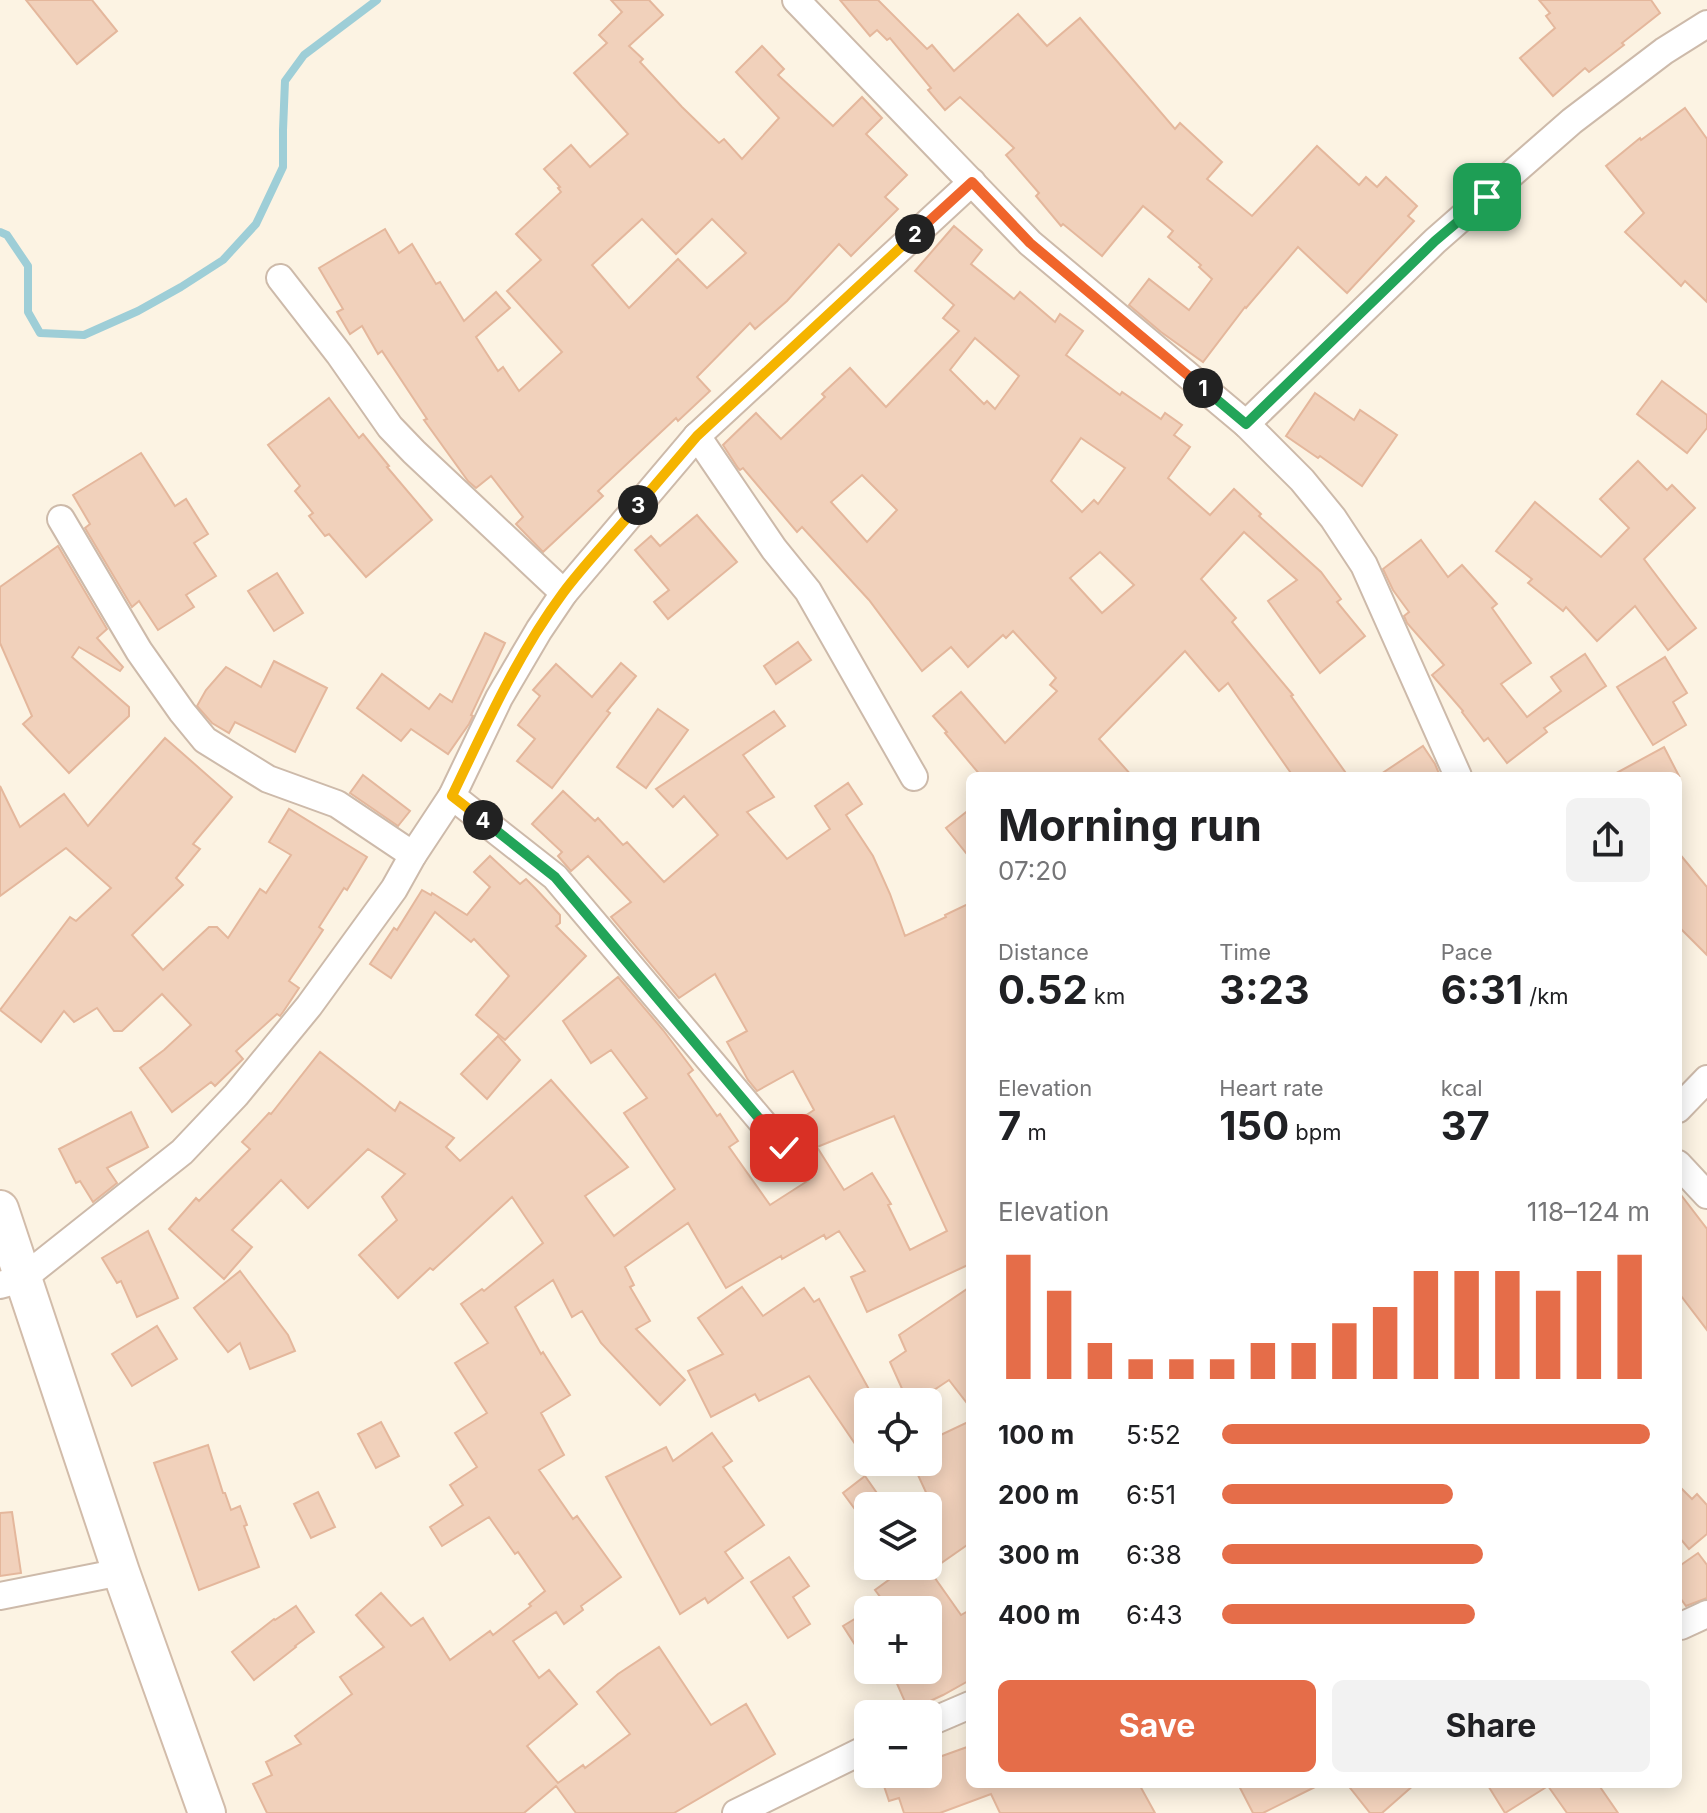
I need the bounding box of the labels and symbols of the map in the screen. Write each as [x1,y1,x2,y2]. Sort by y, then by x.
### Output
pin [1453,163,1521,231]
pin: 2 [895,214,935,254]
pin: 1 [1183,368,1223,408]
pin: 3 [618,485,658,525]
pin: 4 [463,800,503,840]
pin [750,1114,818,1182]

